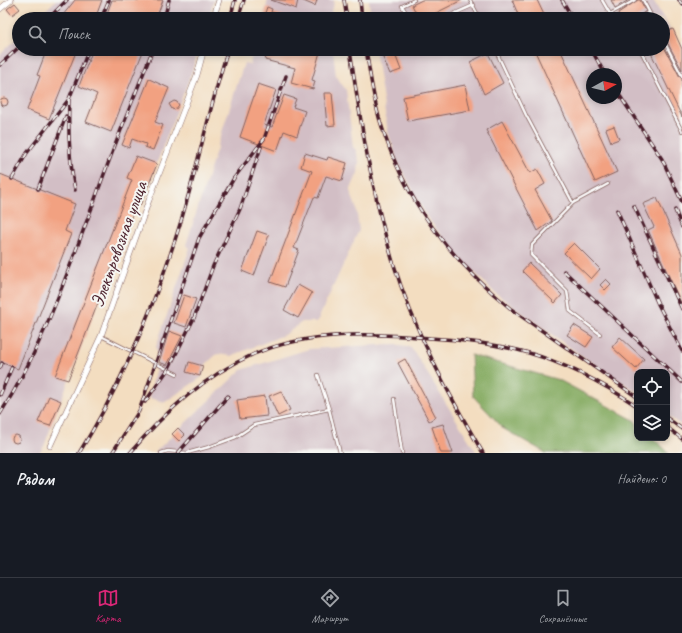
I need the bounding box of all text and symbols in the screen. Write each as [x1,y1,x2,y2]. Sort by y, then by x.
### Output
search box [12,12,670,56]
icon: search [26,23,48,45]
text: Поиск [58,25,90,44]
north arrow [586,68,622,104]
street label: Электровозная улица [85,177,153,311]
map controls [634,369,670,441]
button: locate [634,369,670,405]
button: layers [634,405,670,441]
text: Рядом [16,469,54,490]
text: Найдено: 0 [618,471,666,487]
tab: Карта [95,587,121,625]
tab: Маршрут [312,587,348,625]
tab: Сохранённые [539,587,587,625]

